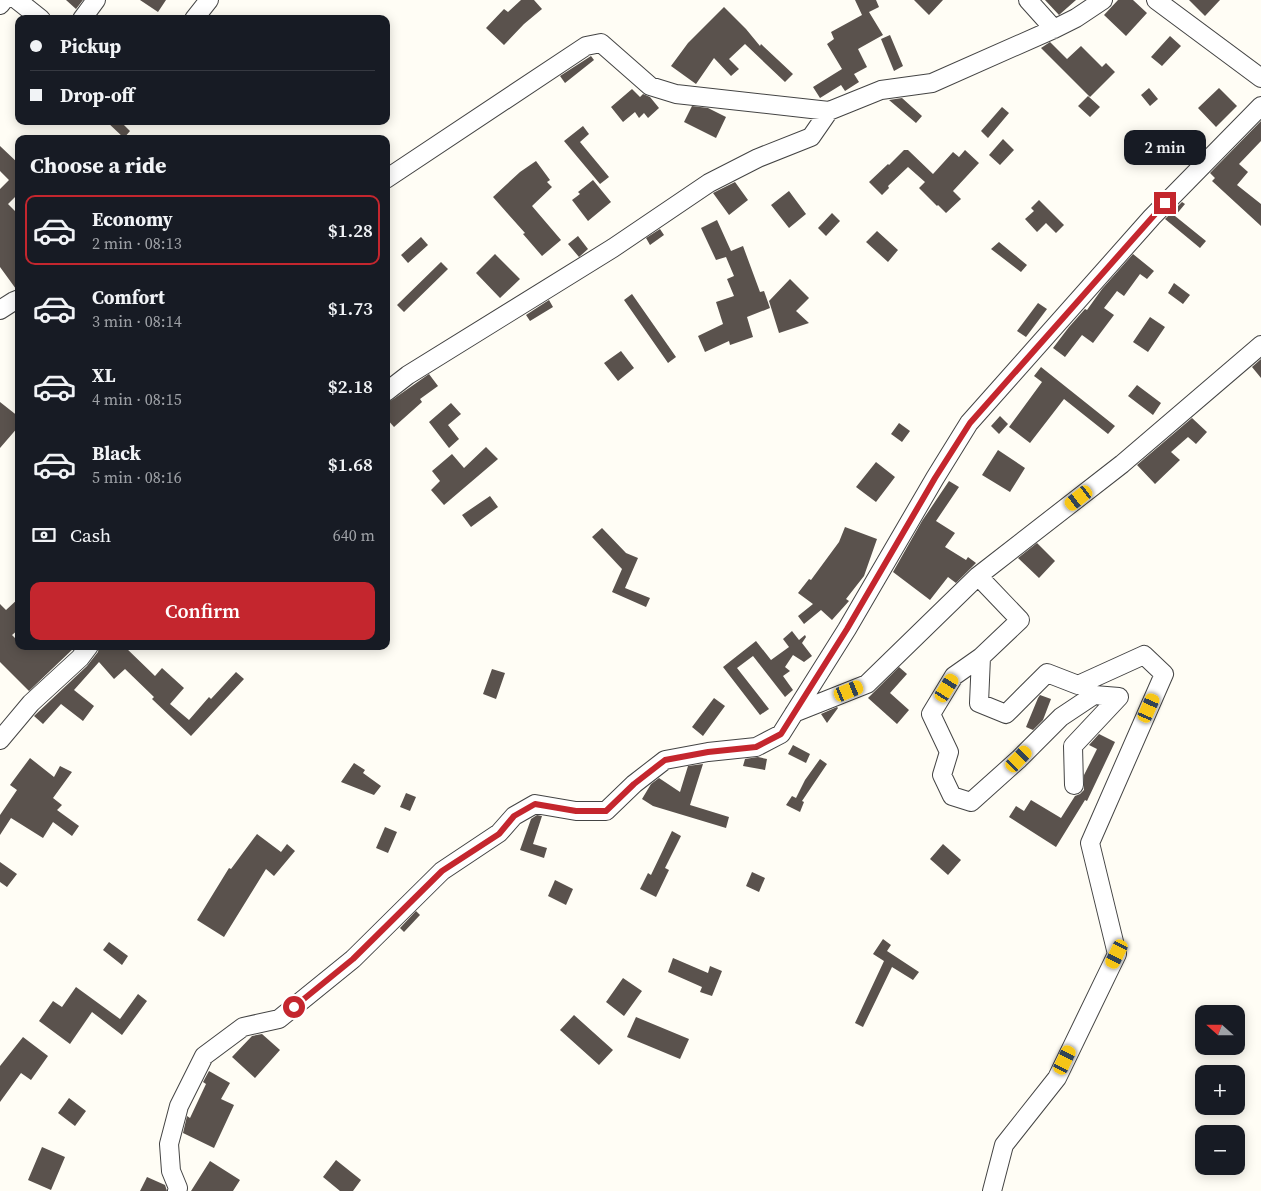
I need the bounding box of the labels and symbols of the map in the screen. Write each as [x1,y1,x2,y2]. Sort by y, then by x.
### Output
callout: 2 min [1124,130,1206,166]
route end [1154,192,1176,214]
car [1062,483,1095,513]
car [932,671,961,705]
car [832,678,865,704]
car [1136,691,1161,725]
car [1003,743,1034,775]
car [1103,937,1130,971]
route start [283,996,305,1018]
north arrow [1195,1005,1245,1055]
car [1051,1043,1078,1077]

